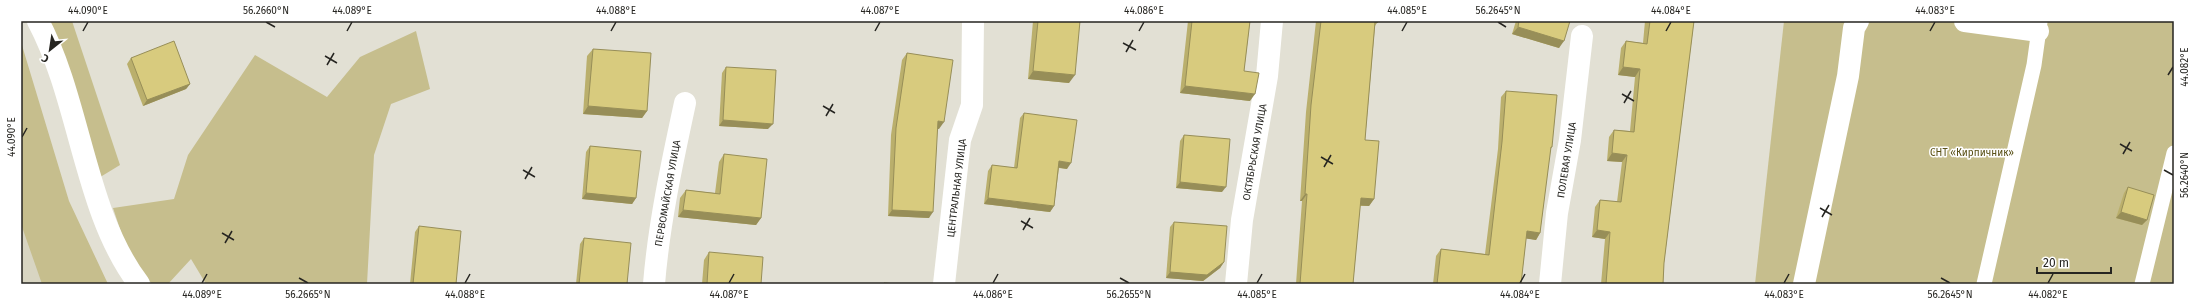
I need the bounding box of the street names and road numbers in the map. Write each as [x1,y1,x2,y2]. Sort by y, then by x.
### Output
street label: ОКТЯБРЬСКАЯ УЛИЦА [1241,103,1269,202]
street label: ПОЛЕВАЯ УЛИЦА [1555,121,1579,199]
street label: ПЕРВОМАЙСКАЯ УЛИЦА [652,138,683,247]
street label: ЦЕНТРАЛЬНАЯ УЛИЦА [945,138,969,238]

